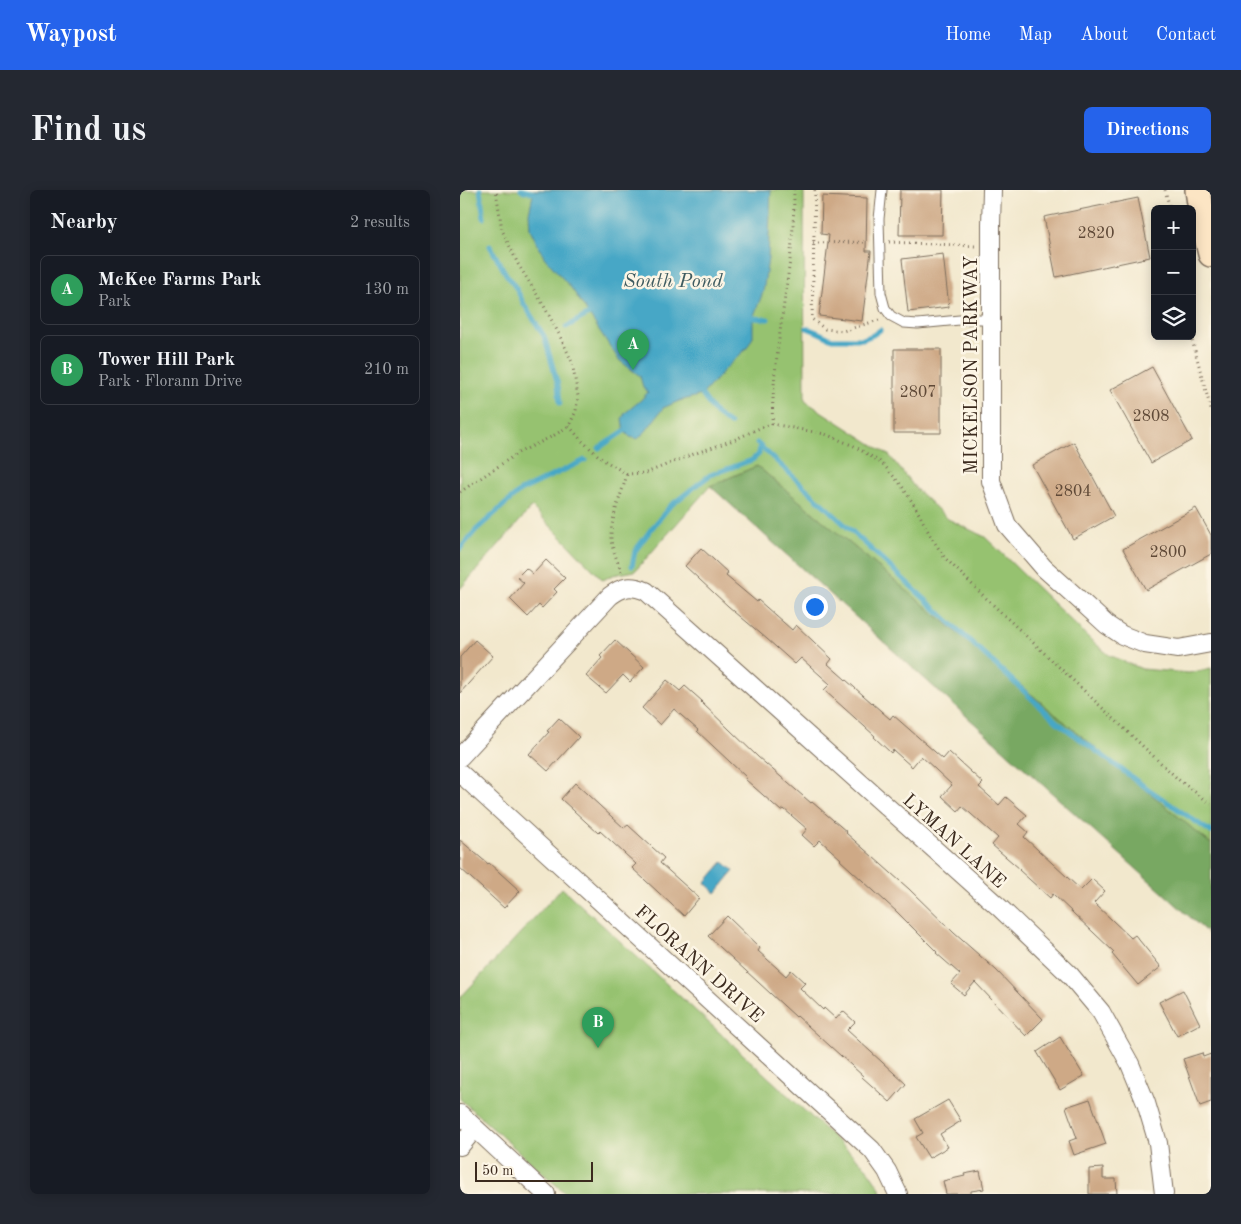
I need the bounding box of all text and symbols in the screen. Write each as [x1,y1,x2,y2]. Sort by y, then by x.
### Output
text: Waypost [25,23,117,47]
text: Home [945,26,991,44]
text: Map [1019,26,1052,44]
text: About [1080,26,1128,44]
text: Contact [1156,26,1216,44]
button: Directions [1084,107,1211,153]
text: Find us [30,113,146,148]
map controls [1151,205,1196,340]
button: + [1151,205,1196,250]
text: Nearby [50,212,118,233]
text: 2 results [350,215,410,231]
house number: 2820 [1077,226,1115,242]
button: − [1151,250,1196,295]
street label: MICKELSON PARKWAY [963,255,982,475]
text: McKee Farms Park [98,271,261,290]
water label: South Pond [623,272,723,292]
text: A [61,282,73,298]
text: 130 m [364,282,409,298]
text: Park [98,294,131,310]
button: layers [1151,295,1196,340]
pin: A [617,329,649,370]
text: Tower Hill Park [98,351,235,370]
text: B [61,362,73,378]
text: 210 m [364,362,409,378]
text: Park · Florann Drive [98,374,242,390]
house number: 2807 [899,385,937,401]
house number: 2808 [1132,409,1170,425]
house number: 2804 [1054,484,1092,500]
house number: 2800 [1149,545,1187,561]
your location [802,594,828,620]
street label: LYMAN LANE [898,791,1008,893]
street label: FLORANN DRIVE [631,903,766,1027]
pin: B [582,1007,614,1048]
scale bar [475,1159,592,1182]
text: 50 m [482,1164,513,1178]

